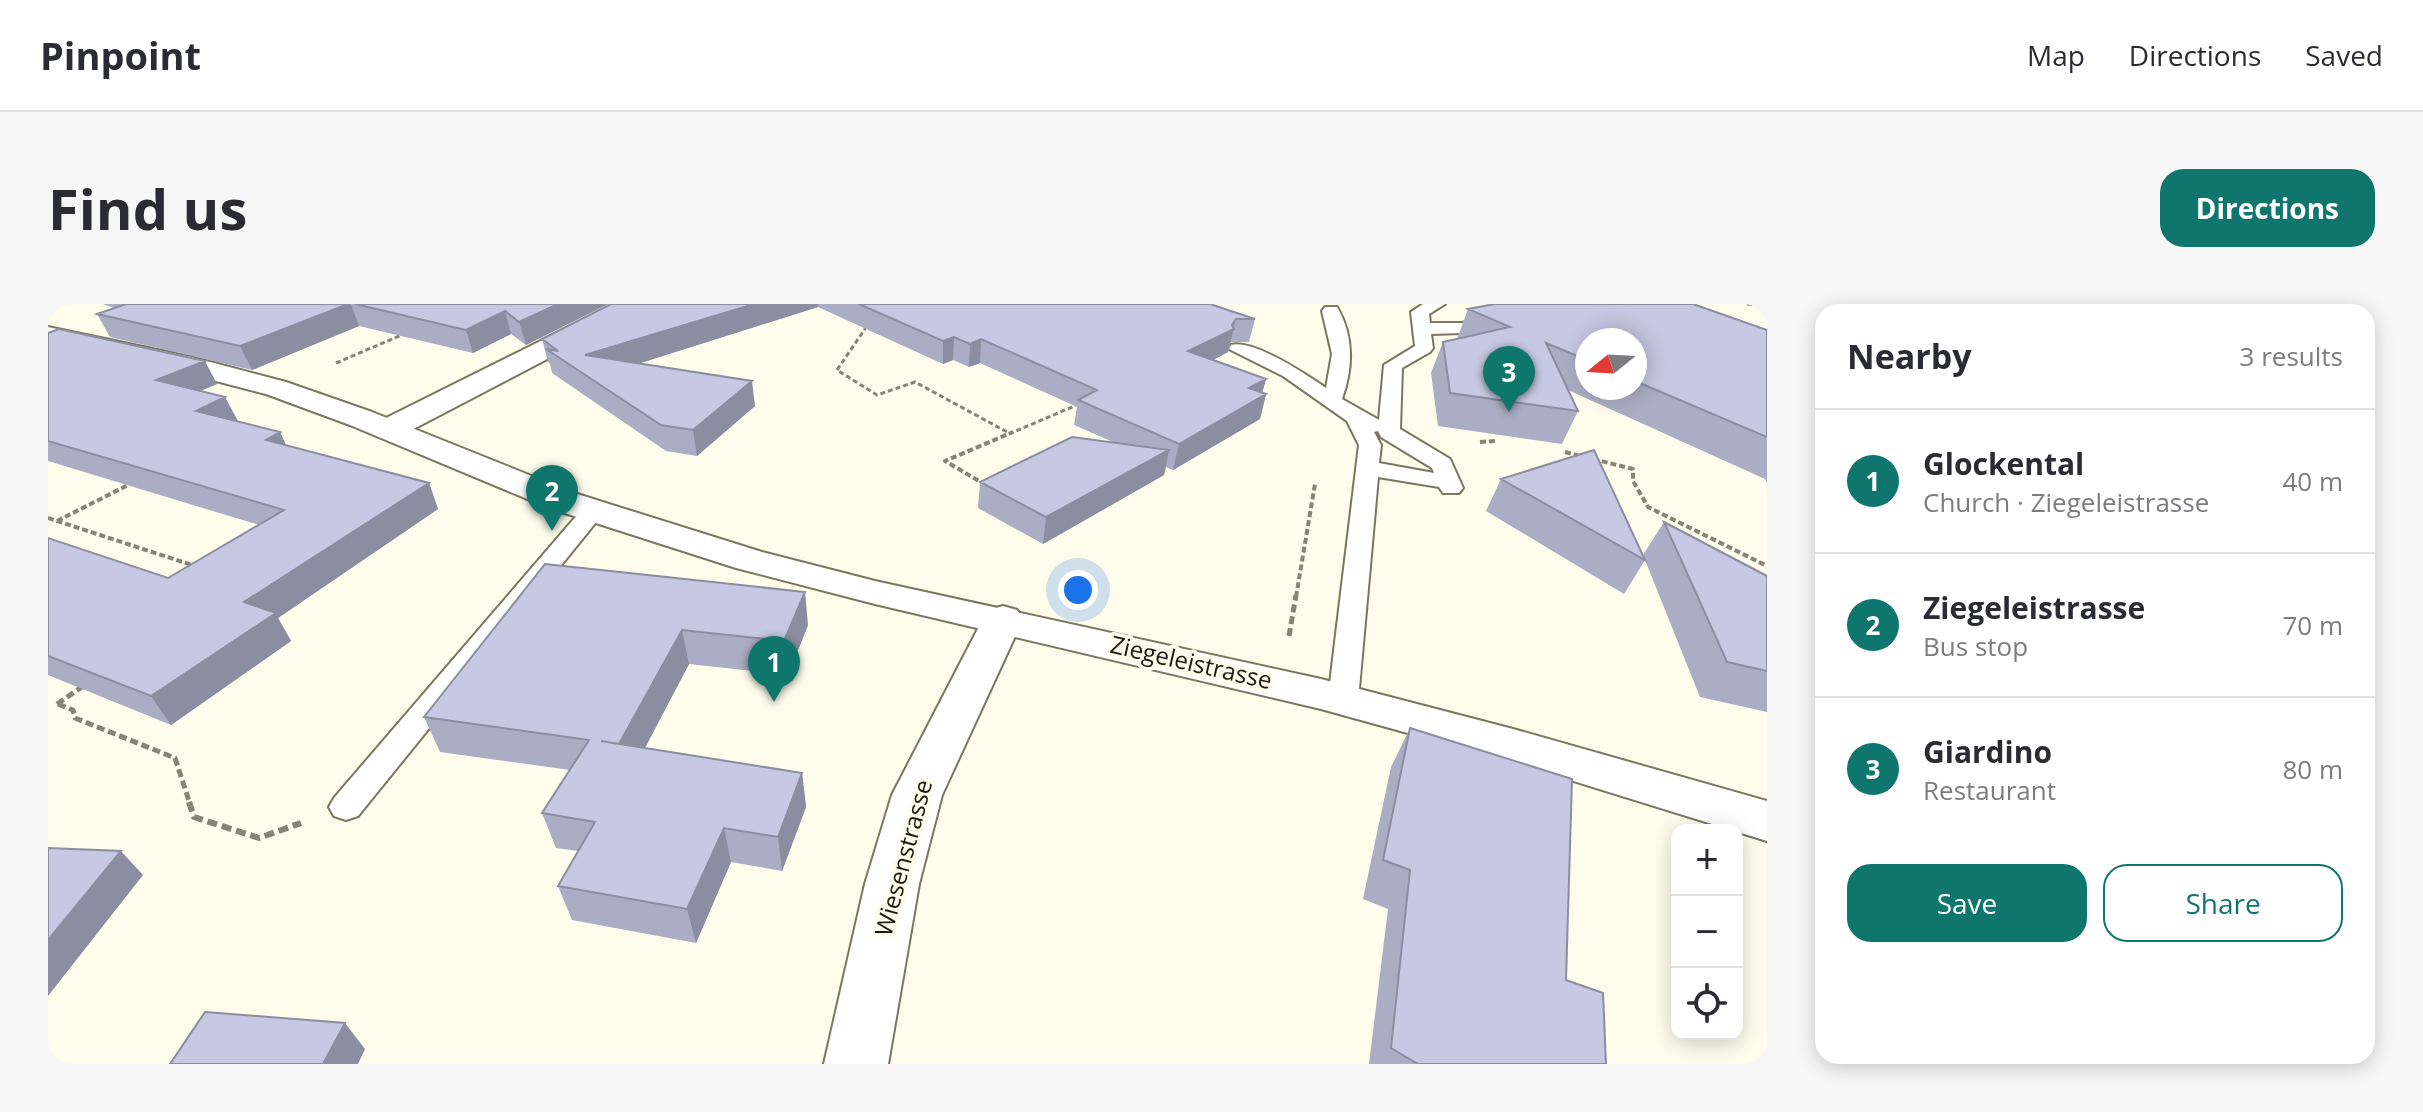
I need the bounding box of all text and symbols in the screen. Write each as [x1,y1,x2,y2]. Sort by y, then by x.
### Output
text: Pinpoint [40,29,201,81]
text: Map [2027,36,2085,74]
text: Directions [2129,36,2261,74]
text: Saved [2305,36,2383,74]
button: Directions [2160,169,2375,247]
text: Find us [48,170,247,246]
north arrow [1575,328,1647,400]
text: Nearby [1847,333,1972,379]
text: 3 results [2240,338,2343,374]
pin: 3 [1483,346,1535,412]
text: Glockental [1923,443,2084,484]
text: 1 [1866,463,1880,499]
text: 40 m [2282,463,2343,499]
pin: 2 [526,465,578,531]
text: Church · Ziegeleistrasse [1923,484,2209,520]
your location [1058,570,1098,610]
text: Ziegeleistrasse [1923,587,2145,628]
text: 2 [1866,607,1880,643]
text: 70 m [2282,607,2343,643]
street label: Ziegeleistrasse [1107,627,1275,696]
text: Bus stop [1923,628,2028,664]
pin: 1 [748,636,800,702]
text: Giardino [1923,731,2052,772]
text: 3 [1866,751,1880,787]
text: 80 m [2282,751,2343,787]
text: Restaurant [1923,772,2056,808]
street label: Wiesenstrasse [866,776,939,940]
map controls [1671,824,1743,1040]
button: + [1671,824,1743,896]
button: Save [1847,864,2087,942]
button: Share [2103,864,2343,942]
button: − [1671,896,1743,968]
button: locate [1671,968,1743,1040]

